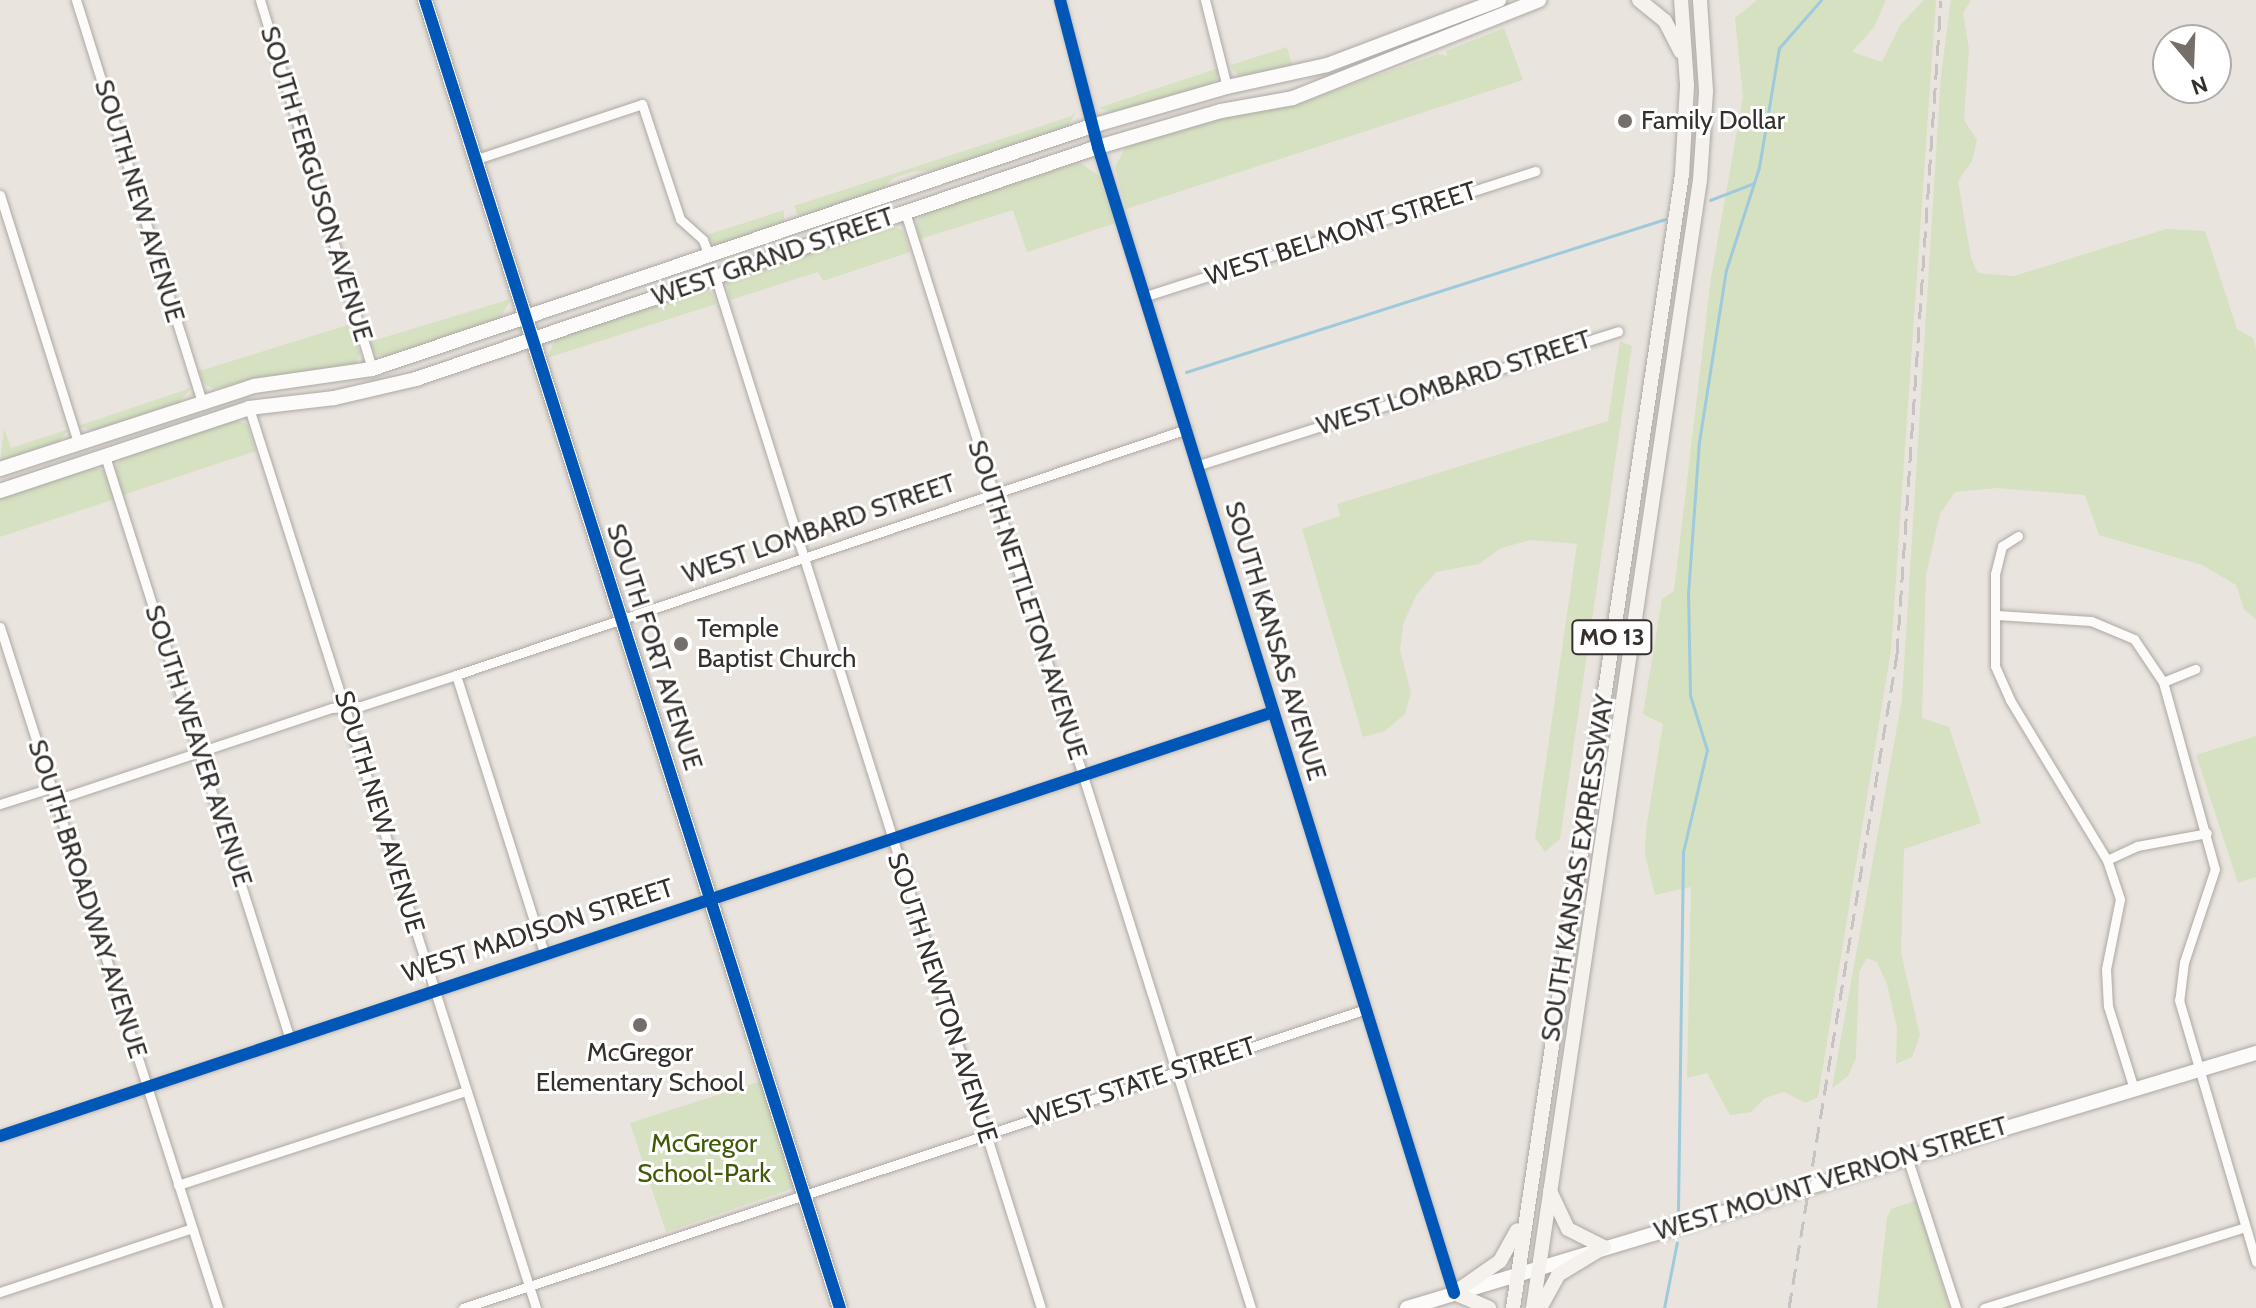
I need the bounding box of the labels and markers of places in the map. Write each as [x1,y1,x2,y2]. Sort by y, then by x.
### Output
place label: Family Dollar [1641,105,1785,137]
marker: Family Dollar [1616,112,1634,130]
place label: Temple Baptist Church [697,613,856,674]
marker: Temple Baptist Church [672,635,690,653]
marker: McGregor Elementary School [631,1016,649,1034]
place label: McGregor Elementary School [536,1037,744,1098]

